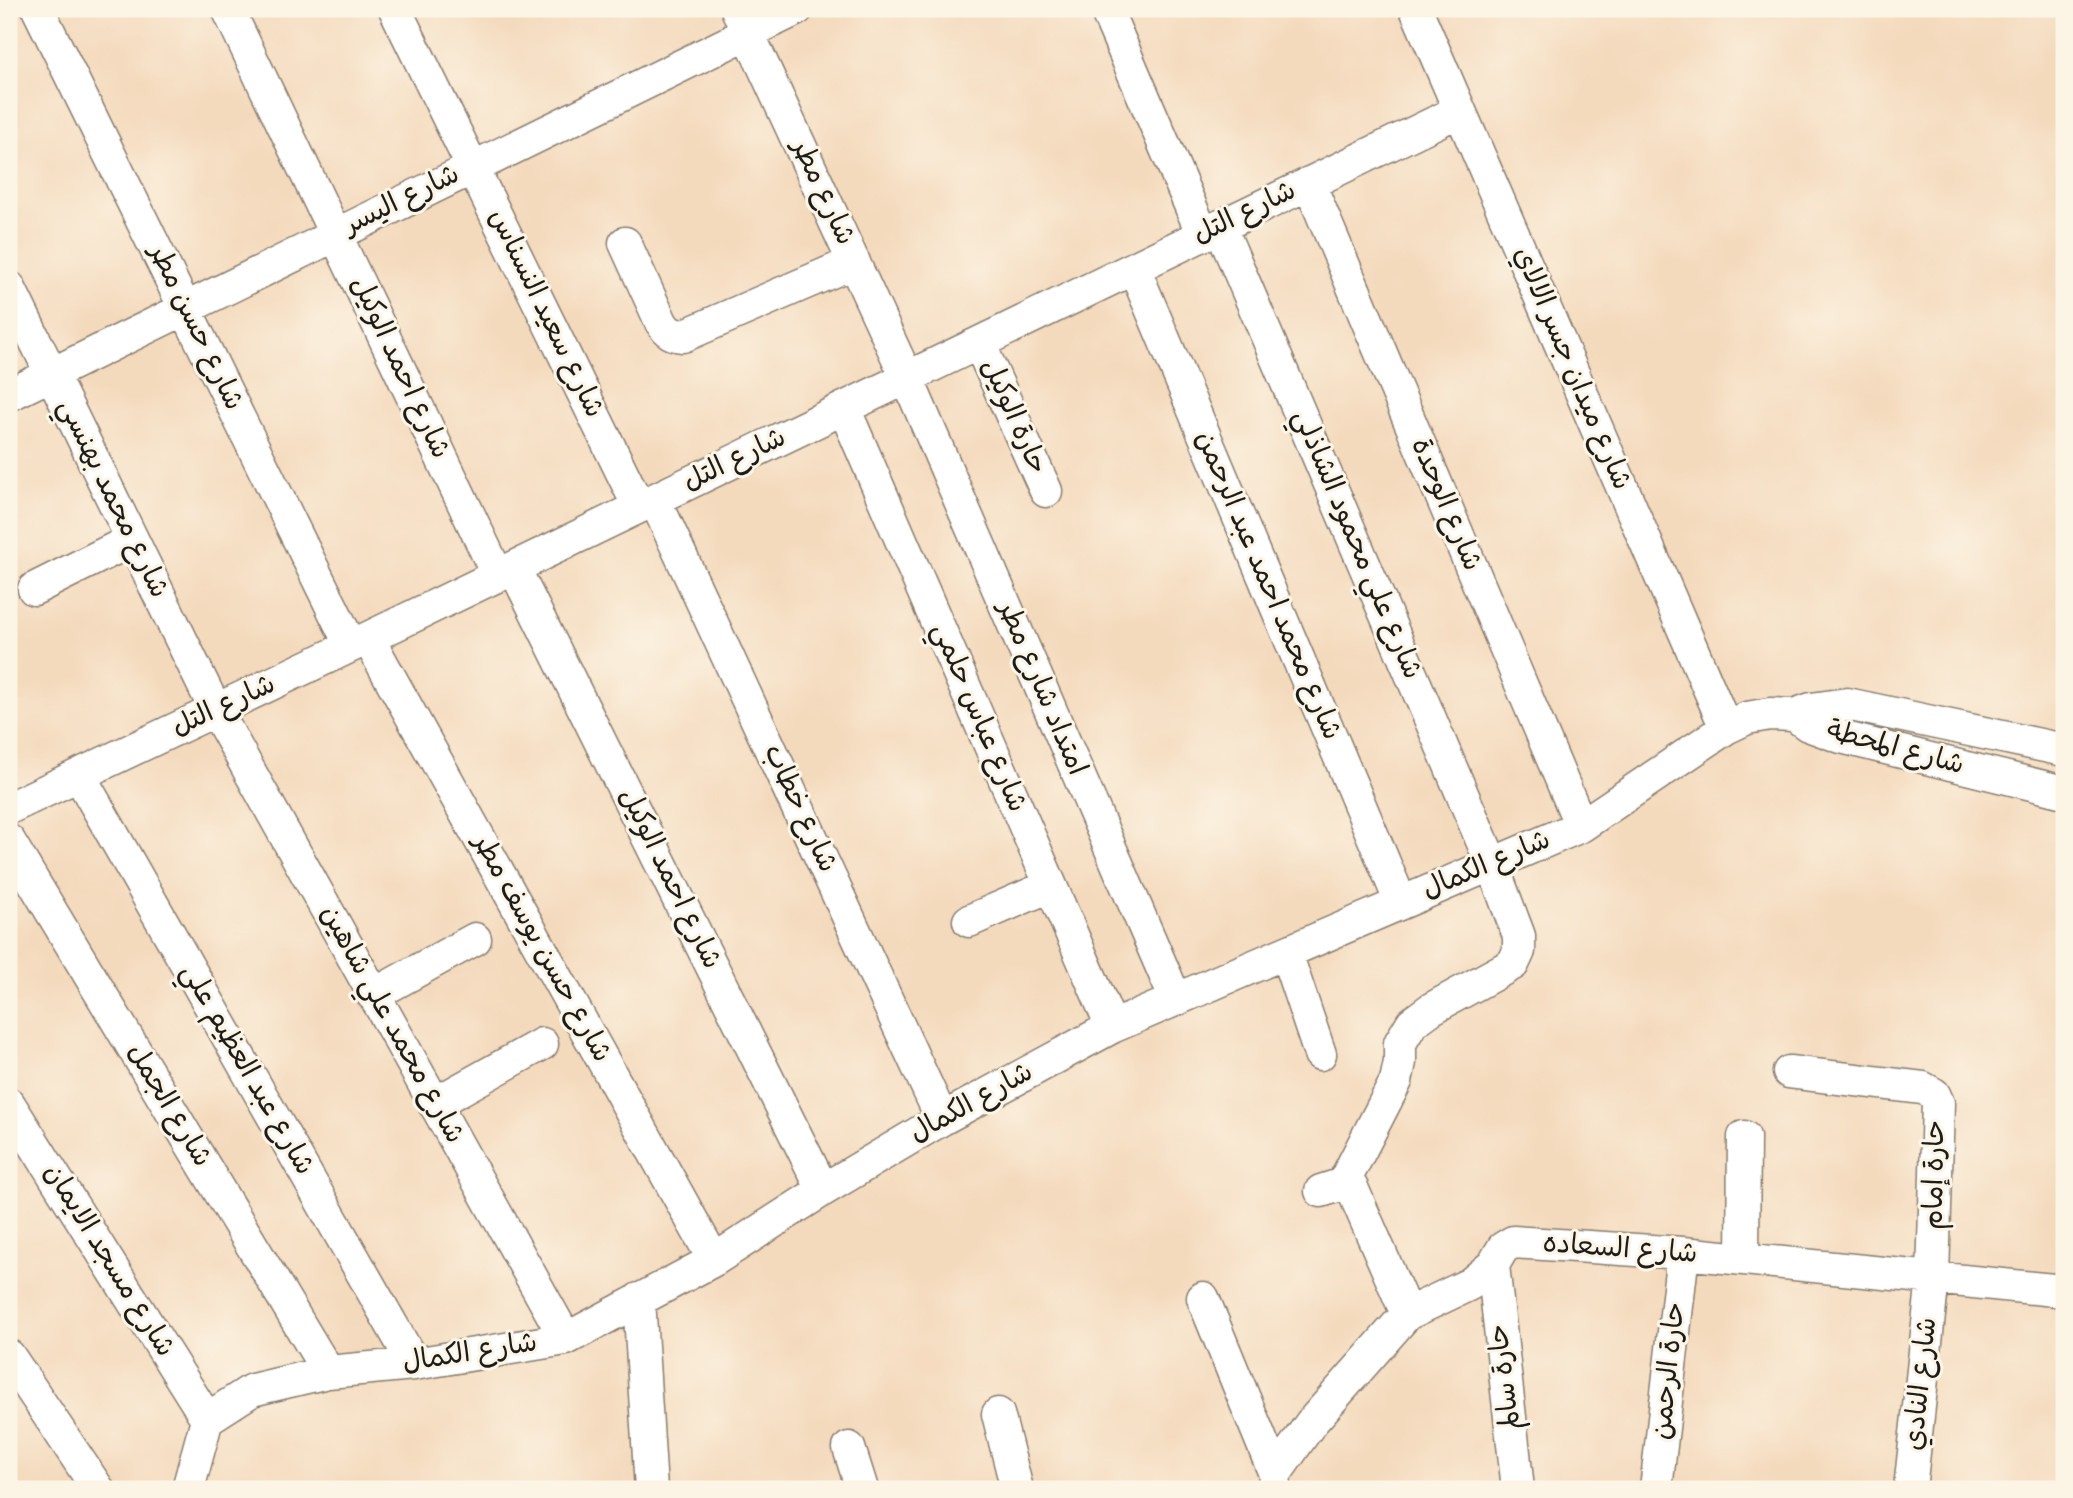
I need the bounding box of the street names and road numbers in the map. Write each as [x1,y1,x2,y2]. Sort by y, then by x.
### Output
street label: شارع مطر [779,132,864,253]
street label: شارع اليسر [335,155,467,248]
street label: شارع التل [1186,171,1304,257]
street label: شارع سعيد النسناس [477,203,613,425]
street label: شارع حسن مطر [136,236,253,418]
street label: شارع ميدان جسر الالاي [1501,241,1641,497]
street label: شارع احمد الوكيل [339,270,459,466]
street label: حارة الوكيل [969,353,1057,481]
street label: شارع محمد بهنسي [45,392,178,606]
street label: شارع علي محمود الشاذلي [1280,404,1431,687]
street label: شارع التل [676,418,794,504]
street label: شارع محمد احمد عبد الرحمن [1183,425,1351,747]
street label: شارع الوحدة [1399,432,1491,578]
street label: امتداد شارع مطر [985,594,1096,782]
street label: شارع عباس حلمي [919,617,1036,820]
street label: شارع التل [165,665,283,749]
street label: شارع المحطة [1822,711,1968,787]
street label: شارع خطاب [751,738,847,880]
street label: شارع احمد الوكيل [607,781,731,977]
street label: شارع الكمال [1416,821,1558,911]
street label: شارع حسن يوسف مطر [460,826,621,1071]
street label: شارع محمد علي شاهين [307,898,474,1152]
street label: شارع عبد العظيم علي [168,956,323,1184]
street label: شارع الجمل [115,1036,221,1176]
street label: شارع الكمال [903,1053,1041,1155]
street label: حارة إمام [1915,1120,1957,1230]
street label: شارع مسجد الايمان [32,1156,184,1366]
street label: شارع السعاده [1541,1224,1699,1276]
street label: حارة الرحمن [1642,1300,1698,1442]
street label: شارع النادي [1895,1315,1949,1453]
street label: حارة سالم [1479,1321,1533,1433]
street label: شارع الكمال [400,1323,540,1385]

